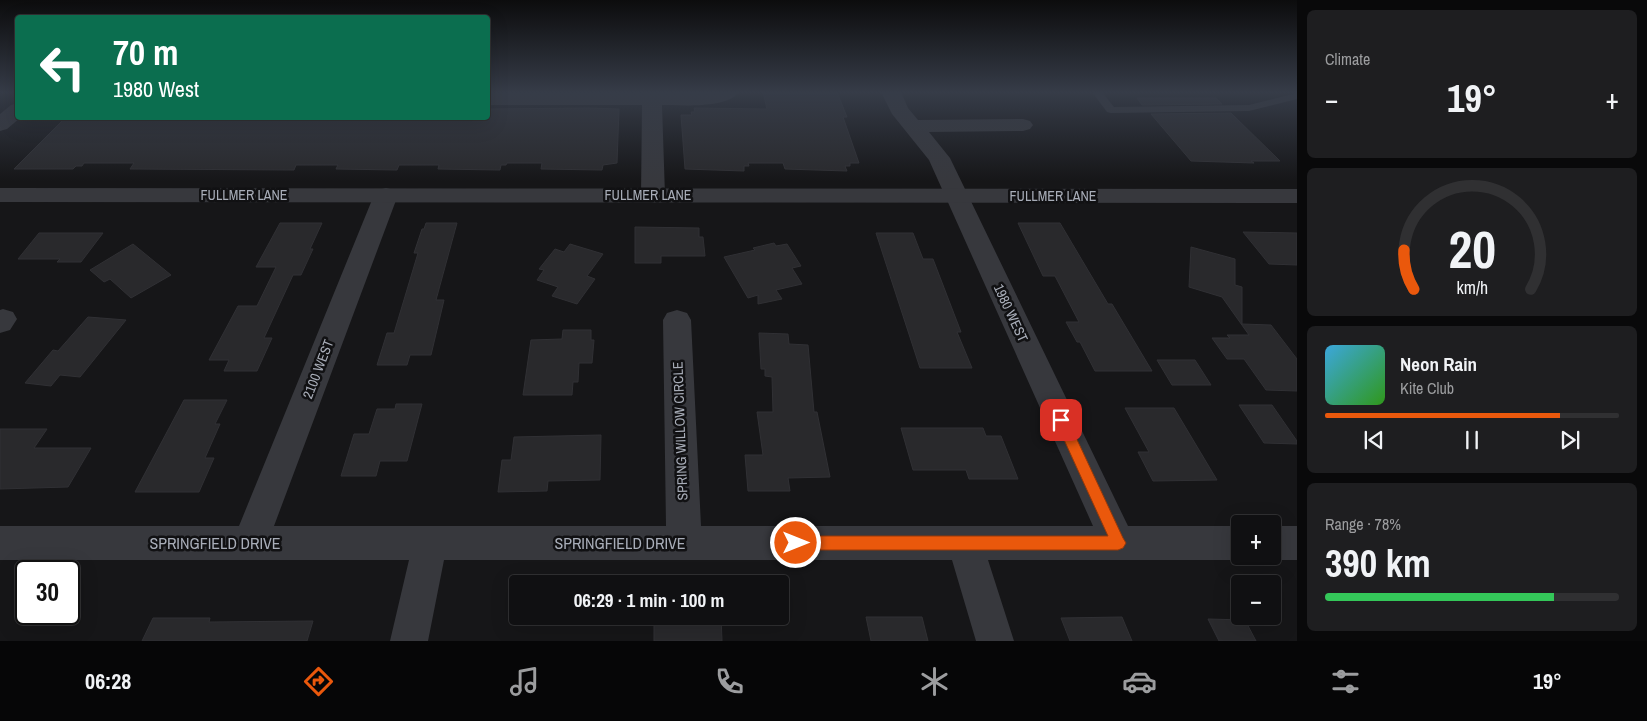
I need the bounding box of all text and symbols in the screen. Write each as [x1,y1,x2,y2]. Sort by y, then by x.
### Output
text: 70 m [113,29,178,76]
icon: left [30,35,95,100]
text: Climate [1325,48,1370,70]
text: 19° [1447,73,1497,124]
text: 1980 West [113,74,199,104]
text: − [1325,80,1338,118]
text: + [1606,80,1619,118]
street label: FULLMER LANE [201,186,287,204]
street label: FULLMER LANE [605,186,691,204]
street label: FULLMER LANE [1010,187,1096,205]
text: 20 [1448,214,1496,284]
text: km/h [1456,276,1488,300]
street label: 1980 WEST [990,281,1032,345]
street label: 2100 WEST [299,337,337,401]
text: Neon Rain [1400,351,1477,377]
street label: SPRING WILLOW CIRCLE [669,361,691,501]
text: Kite Club [1400,377,1454,399]
pin [1040,399,1082,441]
icon: arrive [1047,406,1075,434]
icon: previous [1360,426,1388,454]
icon: pause [1458,426,1486,454]
icon: next [1556,426,1584,454]
text: Range · 78% [1325,513,1401,535]
map controls [1231,515,1281,625]
button: + [1231,515,1281,565]
position arrow [769,516,821,568]
street label: SPRINGFIELD DRIVE [149,532,281,554]
street label: SPRINGFIELD DRIVE [554,532,686,554]
text: 390 km [1325,538,1431,589]
speed limit sign: 30 [15,560,80,625]
button: − [1231,575,1281,625]
text: 06:29 · 1 min · 100 m [574,587,724,613]
icon: directions [301,664,336,699]
icon: music [507,664,542,699]
icon: phone [712,664,747,699]
icon: climate [917,664,952,699]
icon: car [1122,664,1157,699]
icon: filters [1328,664,1363,699]
text: 06:28 [85,666,131,696]
text: 19° [1533,666,1562,696]

